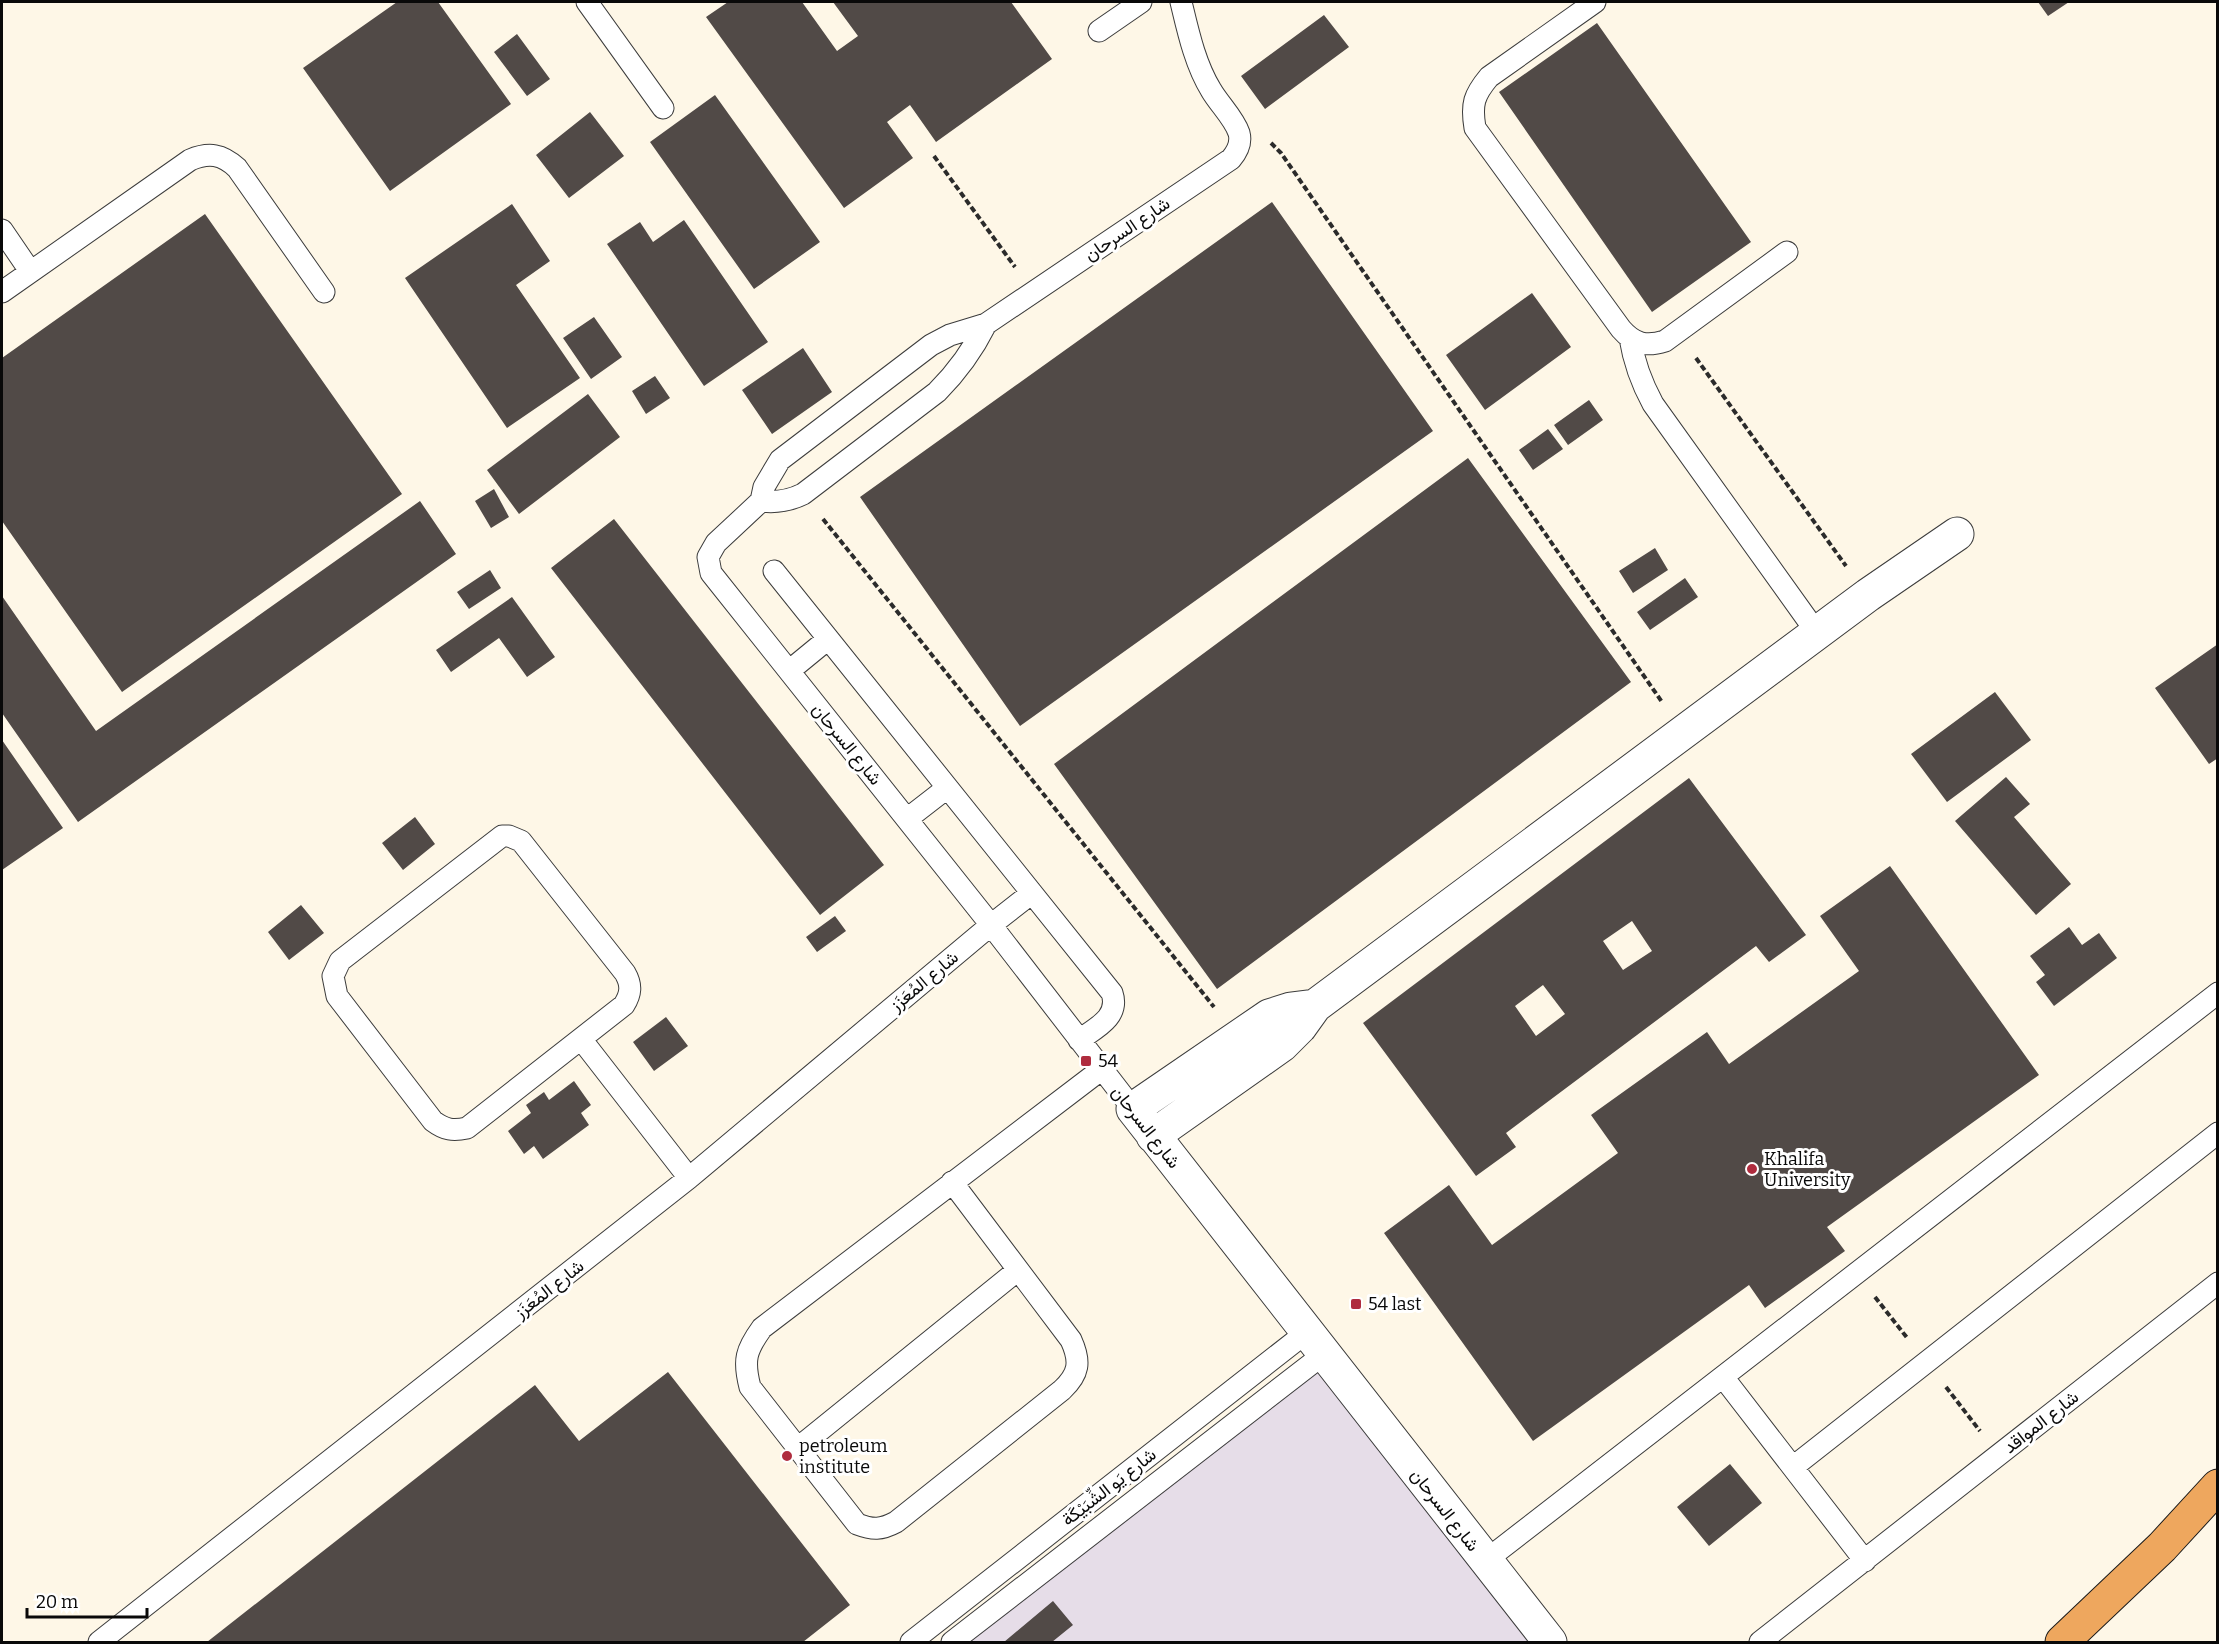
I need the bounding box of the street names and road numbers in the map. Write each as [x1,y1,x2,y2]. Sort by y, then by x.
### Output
street label: شارع السرحان [1080,192,1175,267]
street label: شارع السرحان [807,699,887,790]
street label: شارع المُعَزَز [885,946,963,1017]
street label: شارع السرحان [1106,1081,1185,1173]
street label: شارع المُعَزَز [509,1255,589,1325]
street label: شارع المواقد [1999,1386,2084,1459]
street label: شارع يَو الشِّبَيْكَة [1056,1442,1161,1532]
street label: شارع السرحان [1405,1464,1484,1556]

